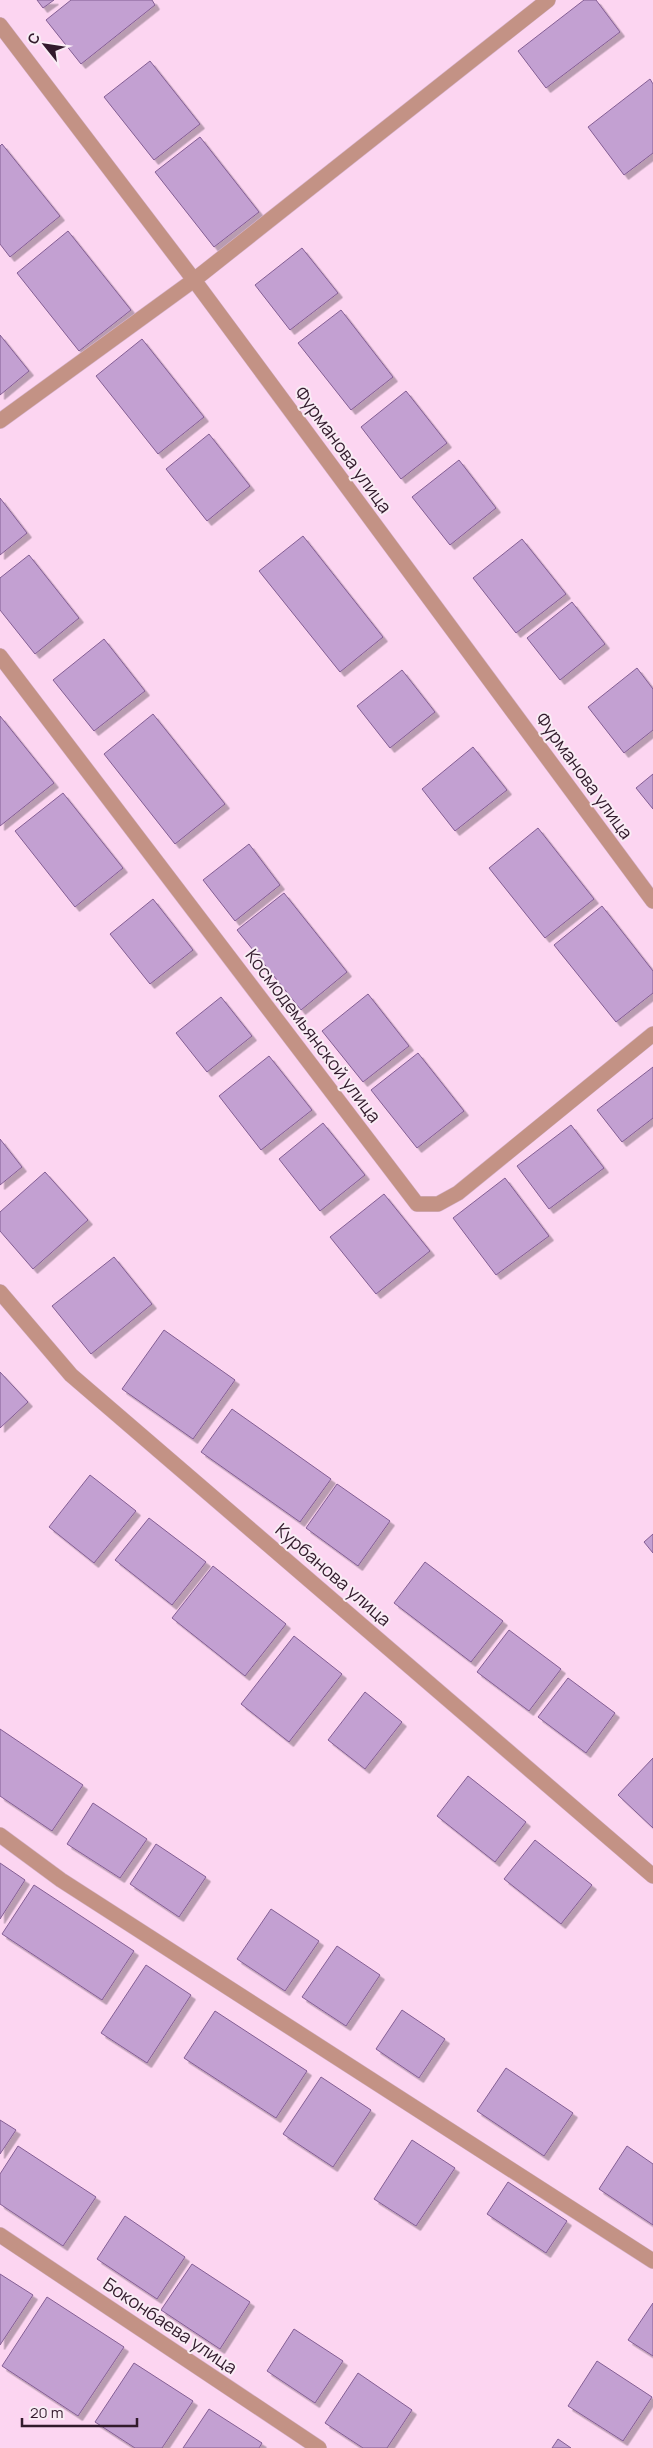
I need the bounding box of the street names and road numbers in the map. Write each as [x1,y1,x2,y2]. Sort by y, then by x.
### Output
street label: Фурманова улица [290,381,398,517]
street label: Фурманова улица [531,707,639,843]
street label: Космодемьянской улица [241,944,387,1127]
street label: Курбанова улица [271,1517,397,1631]
street label: Боконбаева улица [99,2271,242,2379]

